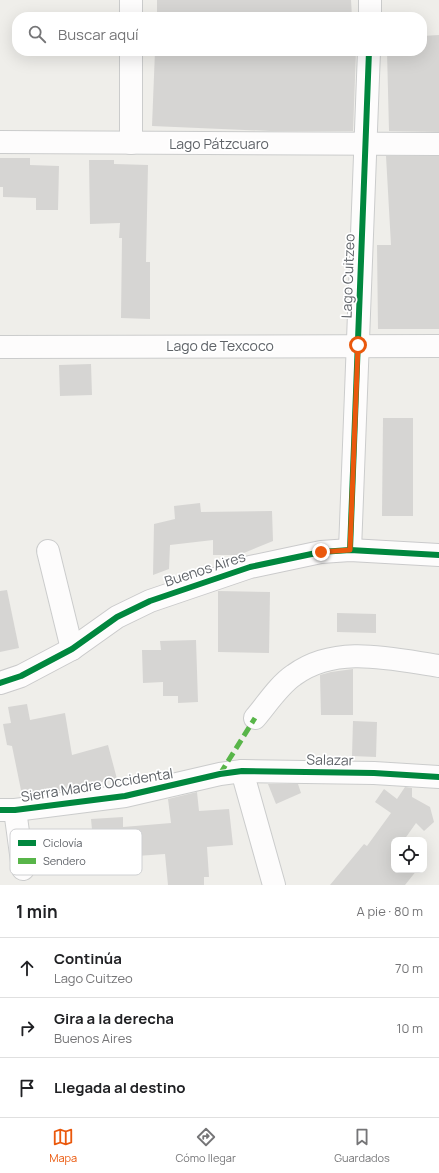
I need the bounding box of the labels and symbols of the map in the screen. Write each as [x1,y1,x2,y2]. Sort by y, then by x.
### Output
street label: Lago Pátzcuaro [169,134,269,153]
street label: Lago Cuitzeo [337,233,358,319]
street label: Lago de Texcoco [166,336,274,355]
route start [349,336,367,354]
route end [312,543,330,561]
street label: Buenos Aires [162,546,248,591]
street label: Salazar [306,750,354,769]
street label: Sierra Madre Occidental [19,763,174,806]
legend [10,829,142,875]
text: Ciclovía [43,835,83,850]
text: Sendero [43,853,86,868]

